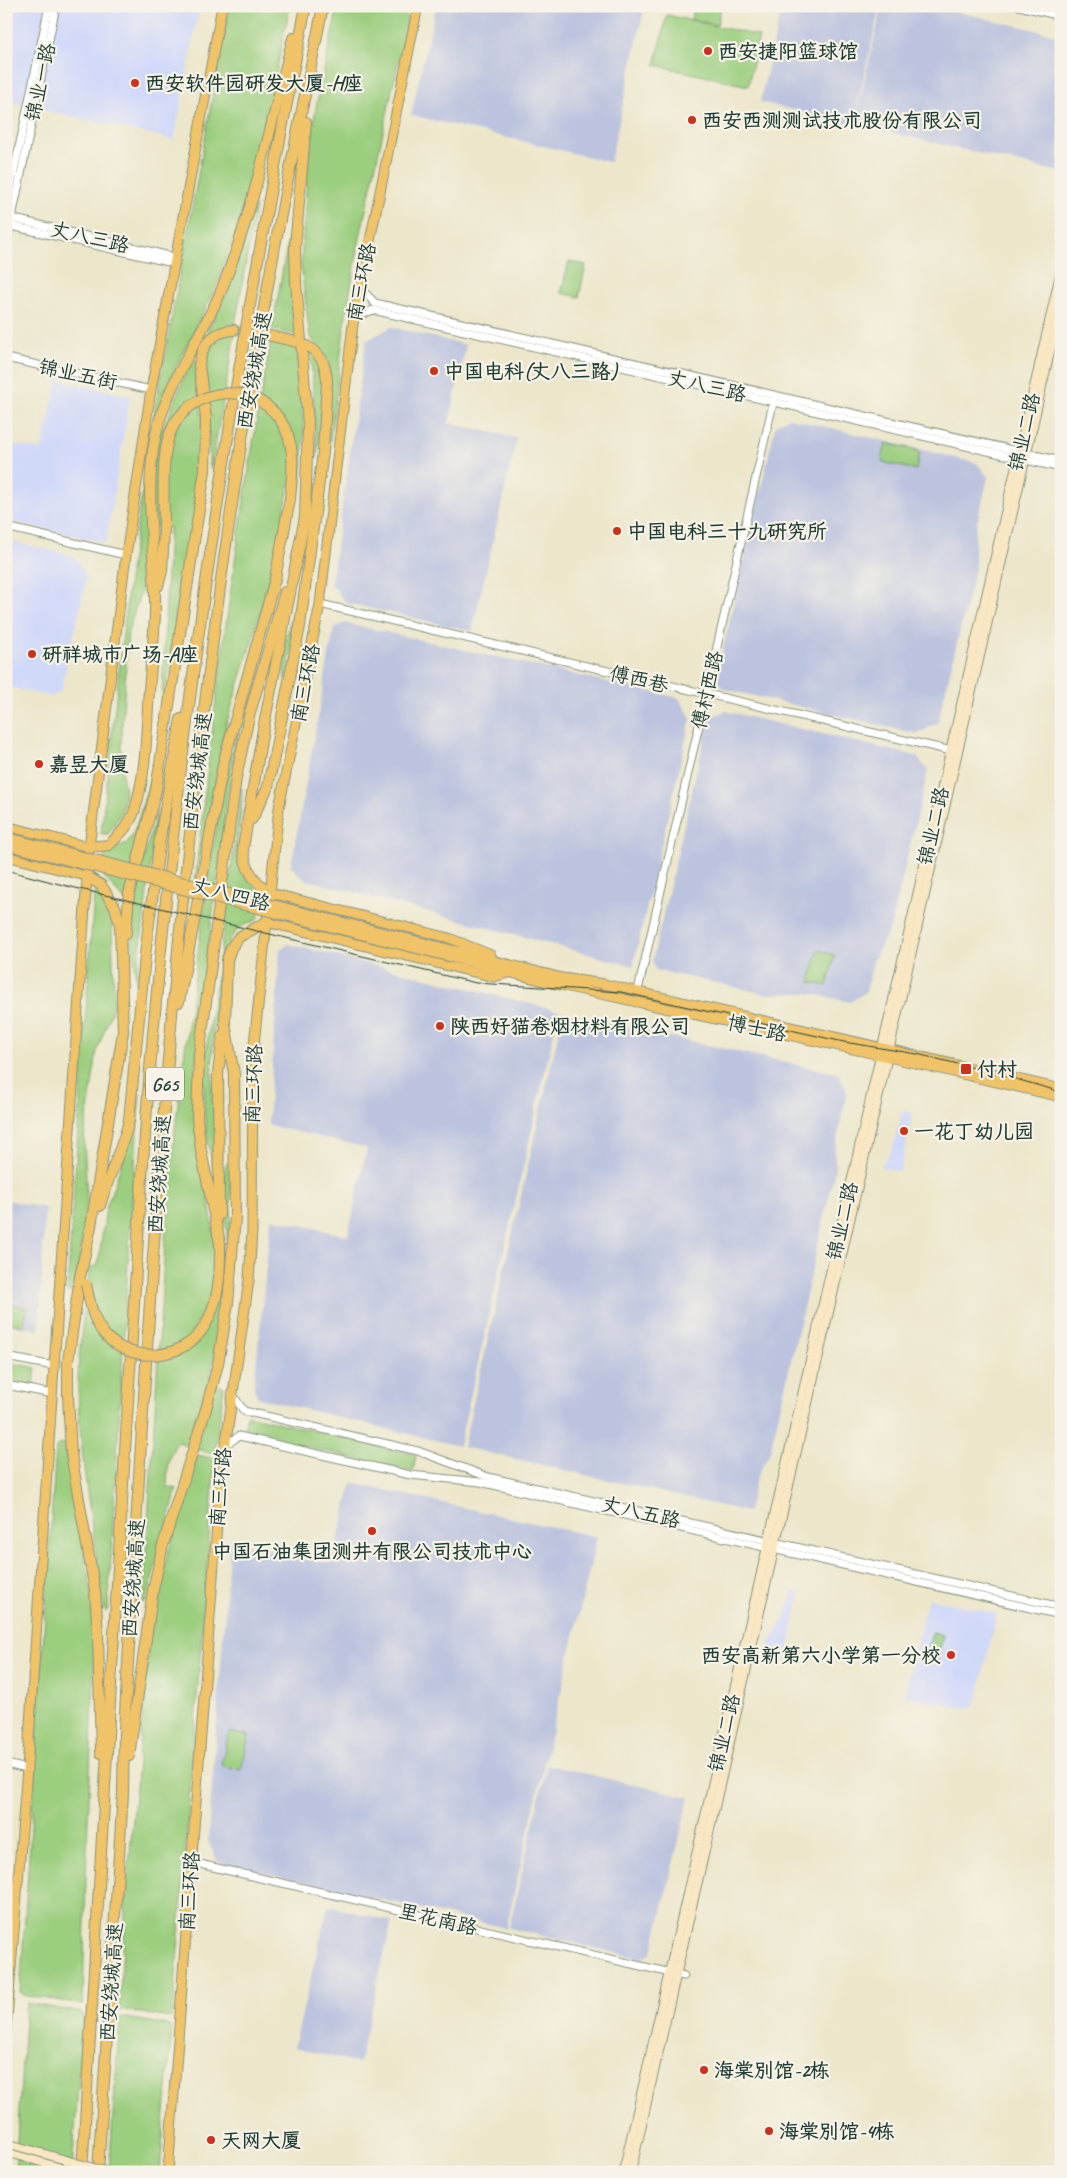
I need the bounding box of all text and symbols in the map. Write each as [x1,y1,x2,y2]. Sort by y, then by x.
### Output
street label: 锦业一路 [20,39,61,124]
place label: 西安捷阳篮球馆 [718,39,858,64]
marker: 西安捷阳篮球馆 [702,45,714,57]
place label: 西安软件园研发大厦-H座 [145,71,363,96]
marker: 西安软件园研发大厦-H座 [129,77,141,89]
place label: 西安西测测试技术股份有限公司 [702,108,982,133]
marker: 西安西测测试技术股份有限公司 [686,114,698,126]
street label: 丈八三路 [48,216,133,259]
street label: 南三环路 [342,239,382,324]
street label: 西安绕城高速 [232,309,277,431]
street label: 锦业五街 [36,354,120,395]
place label: 中国电科(丈八三路) [444,359,619,384]
marker: 中国电科(丈八三路) [428,365,440,377]
street label: 丈八三路 [665,365,750,408]
street label: 锦业二路 [1003,389,1046,474]
place label: 中国电科三十九研究所 [627,519,827,544]
marker: 中国电科三十九研究所 [611,525,623,537]
street label: 南三环路 [286,640,326,725]
place label: 研祥城市广场-A座 [42,642,199,667]
street label: 傅村西路 [686,647,729,732]
marker: 研祥城市广场-A座 [26,648,38,660]
street label: 傅西巷 [607,661,672,699]
street label: 西安绕城高速 [178,710,217,832]
place label: 嘉昱大厦 [49,752,129,777]
marker: 嘉昱大厦 [33,758,45,770]
street label: 锦业二路 [912,783,955,868]
street label: 丈八四路 [189,873,274,917]
street label: 博士路 [725,1010,790,1047]
place label: 陕西好猫卷烟材料有限公司 [450,1014,690,1039]
marker: 陕西好猫卷烟材料有限公司 [434,1020,446,1032]
street label: 南三环路 [240,1043,267,1124]
place label: 付村 [977,1057,1017,1082]
marker: 付村 [959,1062,973,1076]
road number: G65 [146,1068,184,1100]
street label: 西安绕城高速 [143,1113,176,1235]
place label: 一花丁幼儿园 [914,1119,1034,1144]
marker: 一花丁幼儿园 [898,1125,910,1137]
street label: 锦业二路 [821,1178,864,1263]
street label: 南三环路 [205,1445,237,1528]
street label: 丈八五路 [599,1491,684,1534]
street label: 西安绕城高速 [117,1517,150,1639]
marker: 中国石油集团测井有限公司技术中心 [366,1525,378,1537]
place label: 中国石油集团测井有限公司技术中心 [212,1539,532,1564]
place label: 西安高新第六小学第一分校 [701,1643,941,1668]
marker: 西安高新第六小学第一分校 [945,1649,957,1661]
street label: 锦业二路 [703,1690,746,1775]
street label: 南三环路 [174,1849,205,1932]
street label: 里花南路 [396,1898,481,1941]
street label: 西安绕城高速 [95,1921,128,2043]
place label: 海棠别馆-2栋 [714,2058,830,2083]
marker: 海棠别馆-2栋 [698,2064,710,2076]
place label: 海棠别馆-4栋 [779,2119,895,2144]
marker: 海棠别馆-4栋 [763,2125,775,2137]
place label: 天网大厦 [221,2128,301,2153]
marker: 天网大厦 [205,2134,217,2146]

